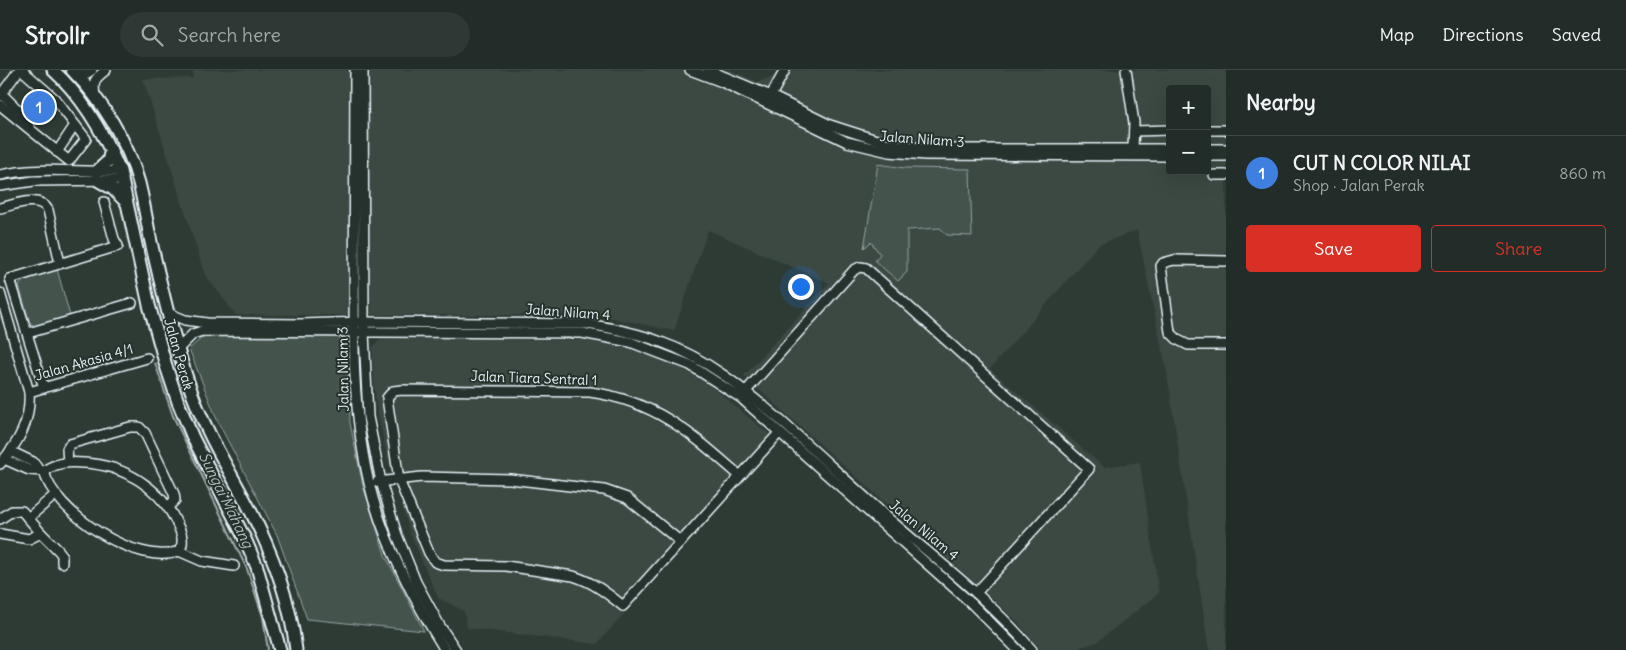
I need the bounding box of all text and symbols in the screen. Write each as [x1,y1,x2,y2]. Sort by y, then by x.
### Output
search box [120,12,470,57]
text: Strollr [25,20,90,50]
icon: search [138,21,166,49]
text: Search here [178,23,281,47]
text: Map [1379,23,1414,46]
text: Directions [1442,23,1524,46]
text: Saved [1552,23,1601,46]
map controls [1166,85,1211,175]
button: + [1166,85,1211,130]
pin: 1 [23,88,55,126]
text: Nearby [1246,89,1316,116]
street label: Jalan Nilam 3 [879,127,965,151]
button: − [1166,130,1211,175]
text: CUT N COLOR NILAI [1293,151,1471,175]
text: 1 [1259,163,1265,183]
text: 860 m [1559,163,1606,183]
text: Shop · Jalan Perak [1293,175,1425,195]
button: Save [1246,225,1421,272]
button: Share [1431,225,1606,272]
your location [788,274,814,300]
street label: Jalan Nilam 4 [525,300,611,324]
street label: Jalan Perak [160,316,198,392]
street label: Jalan Nilam 3 [333,326,353,412]
street label: Jalan Akasia 4/1 [33,339,135,385]
street label: Jalan Tiara Sentral 1 [470,367,598,389]
water label: Sungai Mahang [195,449,259,552]
street label: Jalan Nilam 4 [886,496,962,564]

